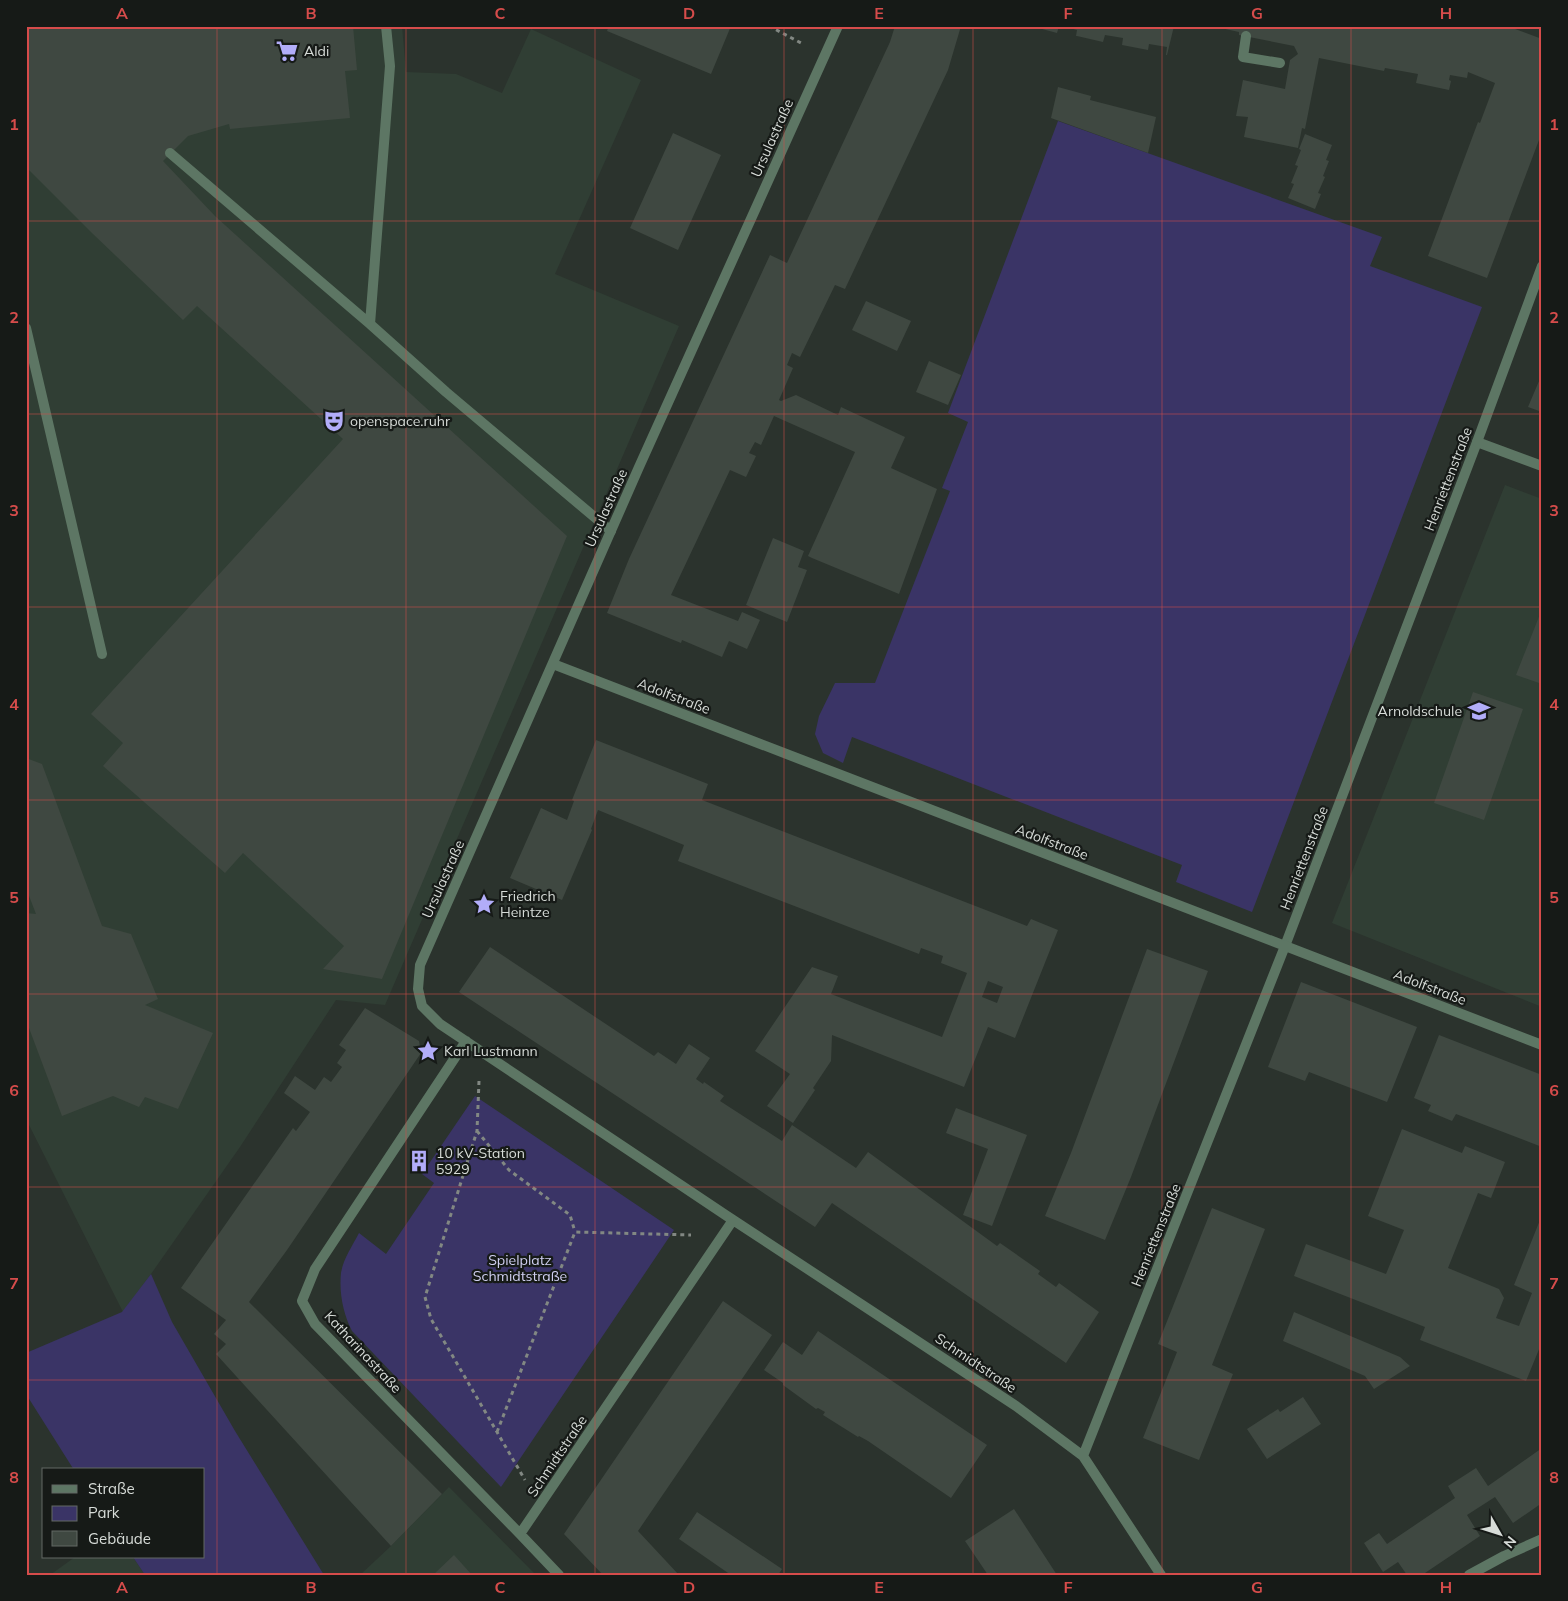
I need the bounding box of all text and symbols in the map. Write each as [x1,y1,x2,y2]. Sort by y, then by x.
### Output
text: A [116,3,128,23]
text: B [305,3,317,23]
text: C [495,3,506,23]
text: D [683,3,695,23]
text: E [874,3,884,23]
text: F [1063,3,1073,23]
text: G [1251,3,1263,23]
text: H [1440,3,1452,23]
supermarket icon: Aldi [274,38,300,64]
place label: Aldi [304,42,329,60]
street label: Ursulastraße [747,96,797,180]
text: 1 [9,114,19,134]
text: 1 [1549,114,1559,134]
text: 2 [9,307,19,327]
text: 2 [1549,307,1559,327]
theatre icon: openspace.ruhr [321,408,347,434]
place label: openspace.ruhr [350,412,451,430]
street label: Henriettenstraße [1420,425,1476,533]
street label: Ursulastraße [581,466,631,550]
text: 3 [9,500,19,520]
text: 3 [1549,500,1559,520]
street label: Adolfstraße [635,674,713,718]
text: 4 [9,694,19,714]
text: 4 [1549,694,1559,714]
school or university icon: Arnoldschule [1466,698,1492,724]
place label: Arnoldschule [1378,702,1462,720]
street label: Henriettenstraße [1276,804,1332,912]
street label: Adolfstraße [1013,820,1091,864]
street label: Ursulastraße [418,837,468,921]
text: 5 [9,887,19,907]
place label: Friedrich Heintze [500,887,556,921]
text: 5 [1549,887,1559,907]
place icon: Friedrich Heintze [471,891,497,917]
street label: Adolfstraße [1391,965,1469,1009]
place icon: Karl Lustmann [415,1038,441,1064]
place label: Karl Lustmann [444,1042,538,1060]
text: 6 [9,1080,19,1100]
text: 6 [1549,1080,1559,1100]
place label: 10 kV-Station 5929 [436,1144,525,1178]
building icon: 10 kV-Station 5929 [406,1148,432,1174]
street label: Henriettenstraße [1127,1181,1185,1289]
park label: Spielplatz Schmidtstraße [473,1251,567,1285]
text: 7 [9,1273,19,1293]
text: 7 [1549,1273,1559,1293]
street label: Katharinastraße [320,1307,406,1397]
street label: Schmidtstraße [932,1329,1020,1397]
street label: Schmidtstraße [523,1412,591,1500]
text: 8 [9,1467,19,1487]
text: 8 [1549,1467,1559,1487]
legend [42,1468,205,1558]
text: Straße [88,1479,135,1498]
text: Park [88,1503,120,1522]
north arrow [1476,1508,1526,1558]
text: Gebäude [88,1529,151,1548]
text: N [1500,1532,1520,1552]
text: A [116,1577,128,1597]
text: B [305,1577,317,1597]
text: C [495,1577,506,1597]
text: D [683,1577,695,1597]
text: E [874,1577,884,1597]
text: F [1063,1577,1073,1597]
text: G [1251,1577,1263,1597]
text: H [1440,1577,1452,1597]

